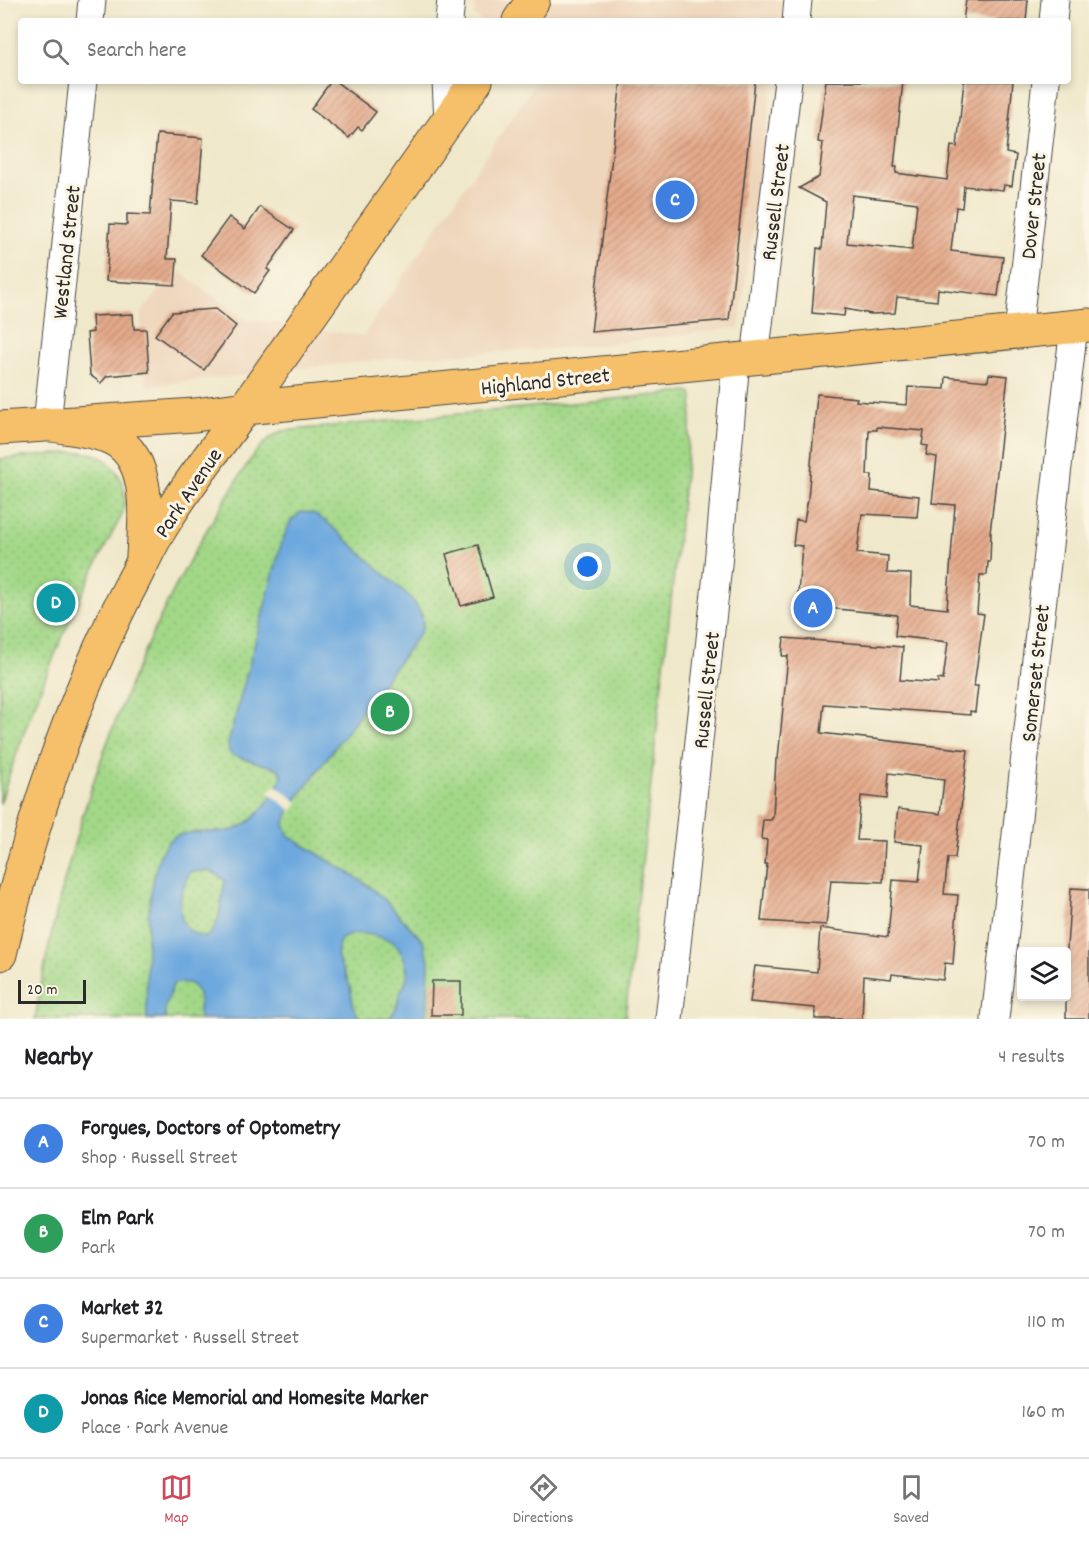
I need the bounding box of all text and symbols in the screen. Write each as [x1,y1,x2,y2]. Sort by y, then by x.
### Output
search box [18,18,1071,84]
icon: search [39,35,72,68]
text: Search here [87,36,186,67]
street label: Russell Street [755,142,800,263]
street label: Dover Street [1014,152,1056,261]
pin: C [656,178,694,222]
street label: Westland Street [46,184,91,321]
street label: Highland Street [479,361,611,406]
street label: Park Avenue [148,443,231,545]
your location [573,552,602,581]
pin: D [36,580,76,626]
pin: A [794,586,832,630]
street label: Somerset Street [1015,603,1060,744]
street label: Russell Street [687,630,730,750]
pin: B [370,690,410,734]
map controls [1017,947,1071,1001]
button: layers [1017,947,1071,1001]
scale bar [18,977,86,1004]
text: 20 m [27,979,57,1002]
text: Nearby [24,1040,92,1077]
text: 4 results [998,1044,1065,1072]
text: Forgues, Doctors of Optometry [81,1114,340,1145]
text: A [38,1129,49,1157]
text: 70 m [1028,1129,1065,1157]
text: Shop · Russell Street [81,1145,238,1173]
text: Elm Park [81,1204,154,1235]
text: B [39,1219,48,1247]
text: 70 m [1028,1219,1065,1247]
text: Park [81,1235,115,1263]
text: Market 32 [81,1294,164,1325]
text: C [39,1309,48,1337]
text: 110 m [1027,1309,1065,1337]
text: Supermarket · Russell Street [81,1325,299,1353]
text: Jonas Rice Memorial and Homesite Marker [81,1384,428,1415]
text: D [38,1399,49,1427]
text: 160 m [1022,1399,1065,1427]
text: Place · Park Avenue [81,1415,228,1443]
tab: Map [160,1471,193,1530]
tab: Directions [513,1471,573,1530]
tab: Saved [893,1471,929,1530]

